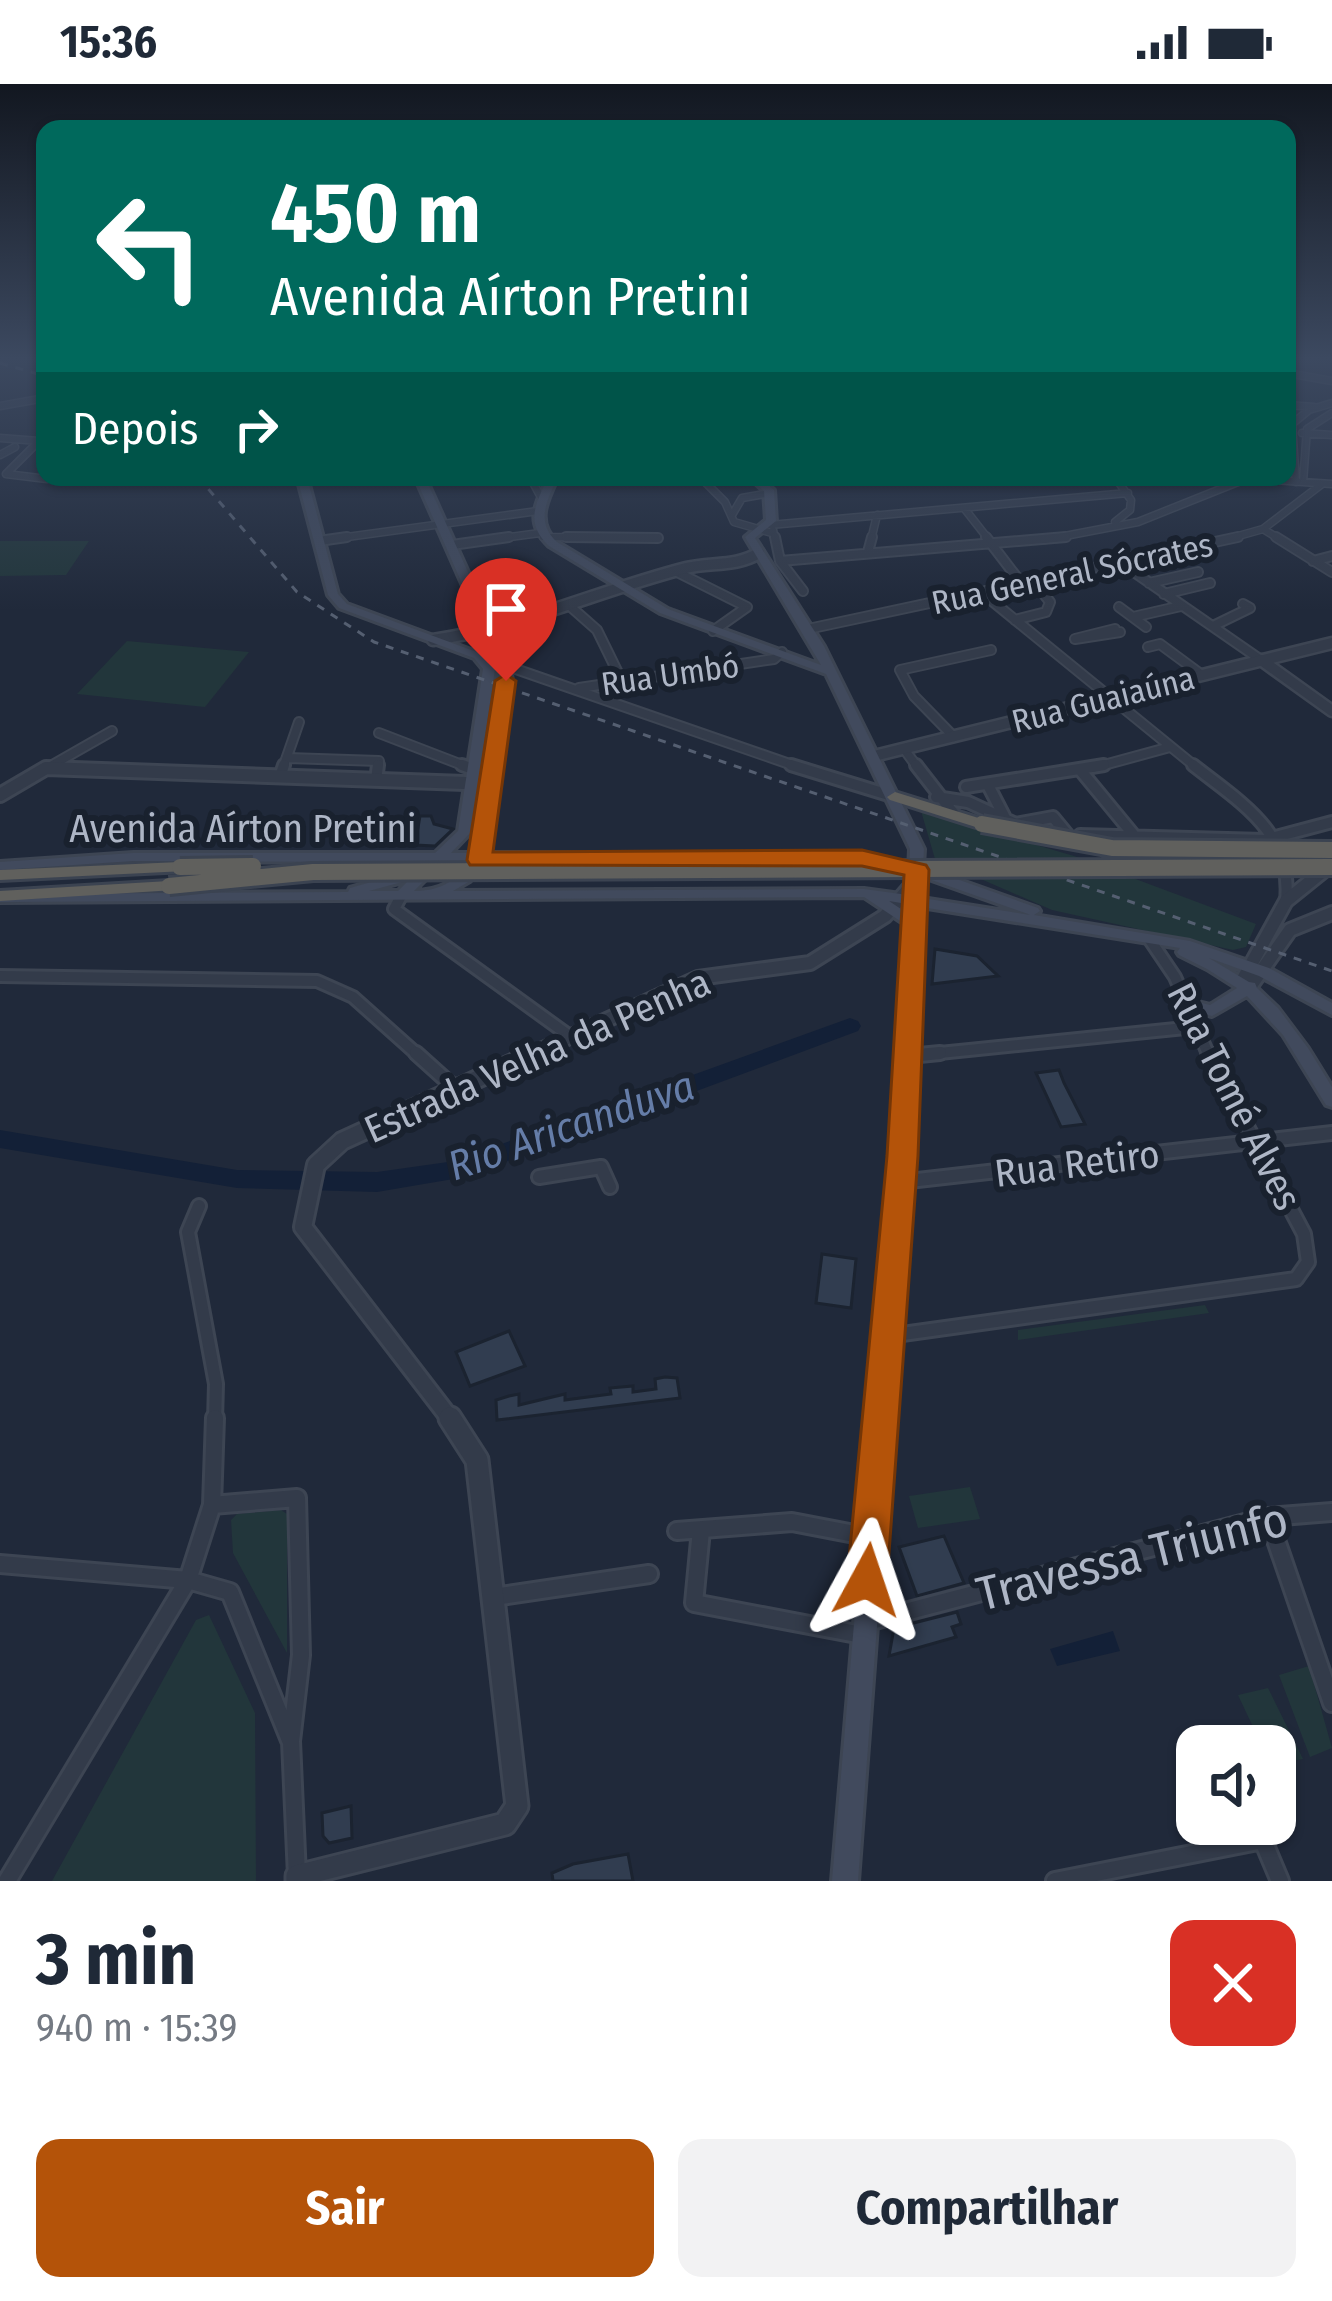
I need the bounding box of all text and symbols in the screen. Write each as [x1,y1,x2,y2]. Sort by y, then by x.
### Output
text: 15:36 [60,15,157,69]
text: 450 m [270,163,481,264]
icon: left [72,168,228,324]
text: Avenida Aírton Pretini [270,265,751,329]
icon: right [223,396,289,462]
text: Depois [72,402,199,456]
street label: Rua General Sócrates [928,525,1216,623]
pin [455,558,557,681]
icon: arrive [473,576,539,642]
street label: Rua Umbó [599,646,742,704]
street label: Rua Guaiaúna [1008,658,1199,742]
street label: Avenida Aírton Pretini [69,806,417,852]
street label: Estrada Velha da Penha [358,959,717,1153]
street label: Rua Tomé Alves [1157,975,1311,1218]
water label: Rio Aricanduva [442,1060,701,1191]
street label: Rua Retiro [992,1131,1162,1197]
street label: Travessa Triunfo [971,1490,1294,1624]
position arrow [804,1517,930,1643]
map controls [1176,1725,1296,1845]
button: sound [1176,1725,1296,1845]
text: 3 min [36,1917,196,2003]
button: close [1170,1920,1296,2046]
text: 940 m · 15:39 [36,2005,237,2051]
button: Sair [36,2139,654,2277]
button: Compartilhar [678,2139,1296,2277]

